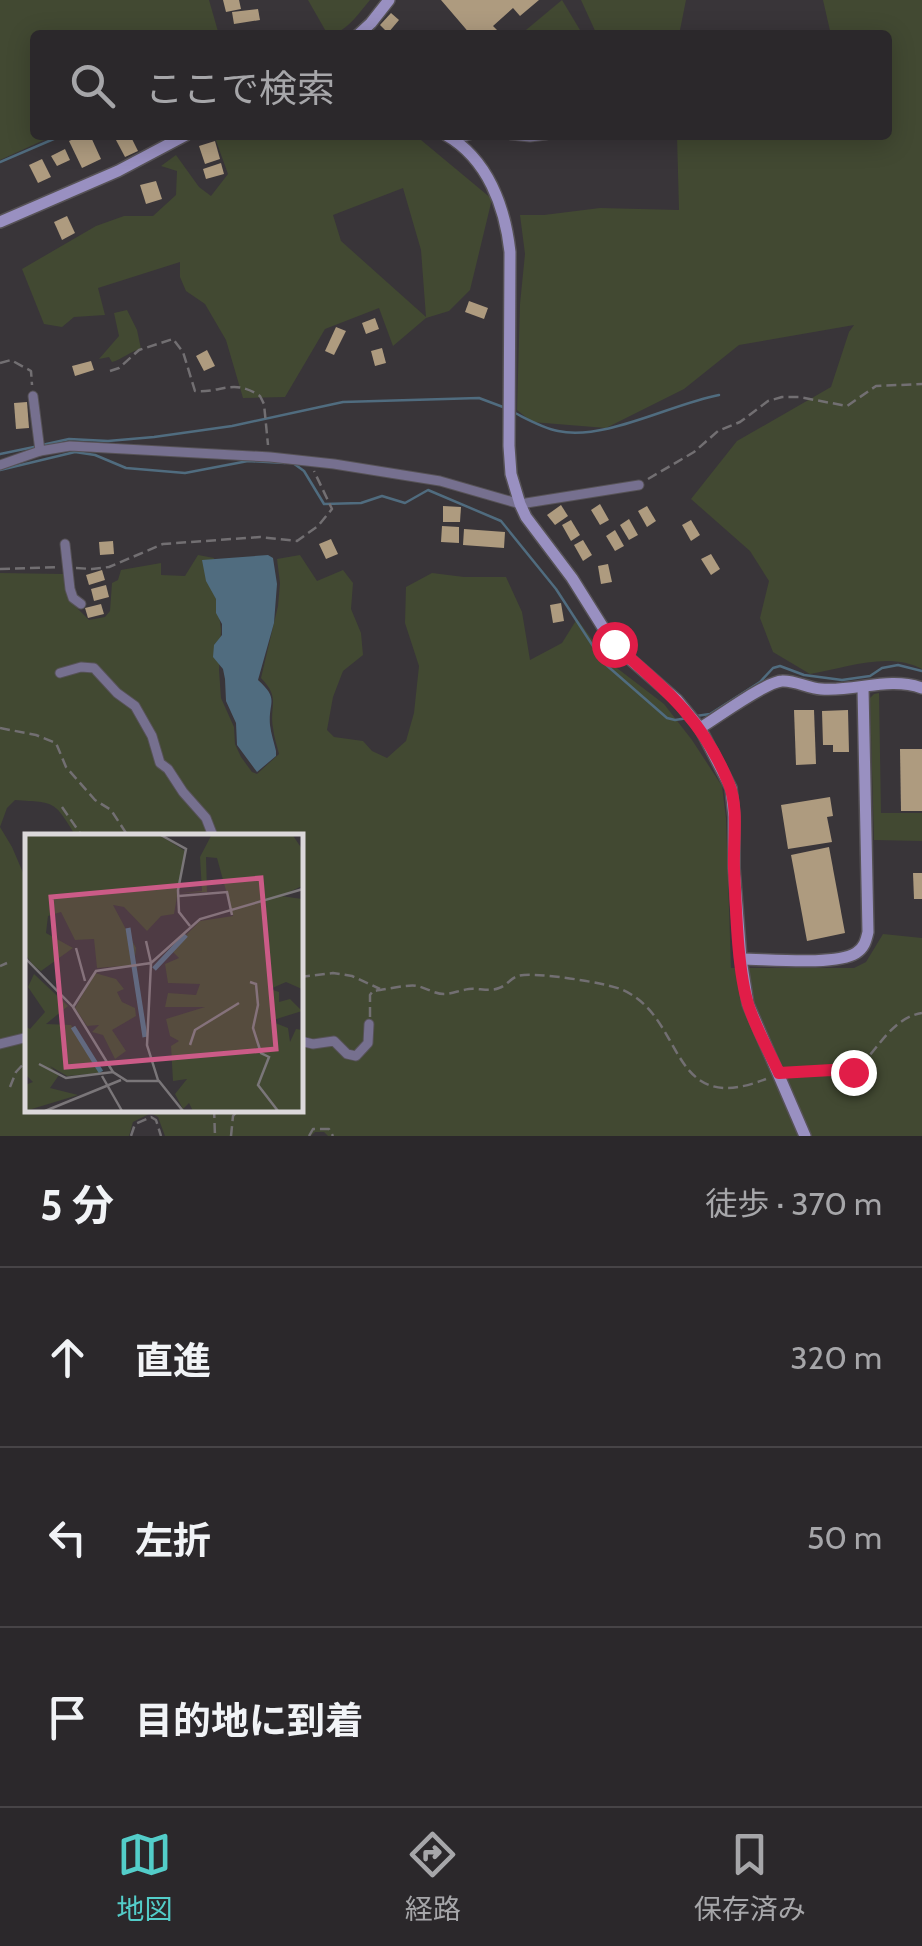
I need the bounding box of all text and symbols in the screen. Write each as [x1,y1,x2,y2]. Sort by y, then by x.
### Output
search box [30,30,892,140]
icon: search [65,58,120,113]
text: ここで検索 [145,65,335,112]
route start [592,622,638,668]
inset map [25,834,302,1111]
route end [831,1050,877,1096]
text: 5 分 [40,1179,114,1231]
text: 徒歩 · 370 m [705,1184,882,1223]
icon: ahead [40,1330,95,1385]
text: 直進 [135,1337,211,1384]
text: 320 m [790,1338,882,1377]
icon: left [40,1510,95,1565]
text: 左折 [135,1517,211,1564]
text: 50 m [807,1518,882,1557]
icon: arrive [40,1690,95,1745]
text: 目的地に到着 [135,1697,363,1744]
tab: 地図 [116,1827,172,1927]
tab: 経路 [405,1827,461,1927]
tab: 保存済み [694,1827,806,1927]

